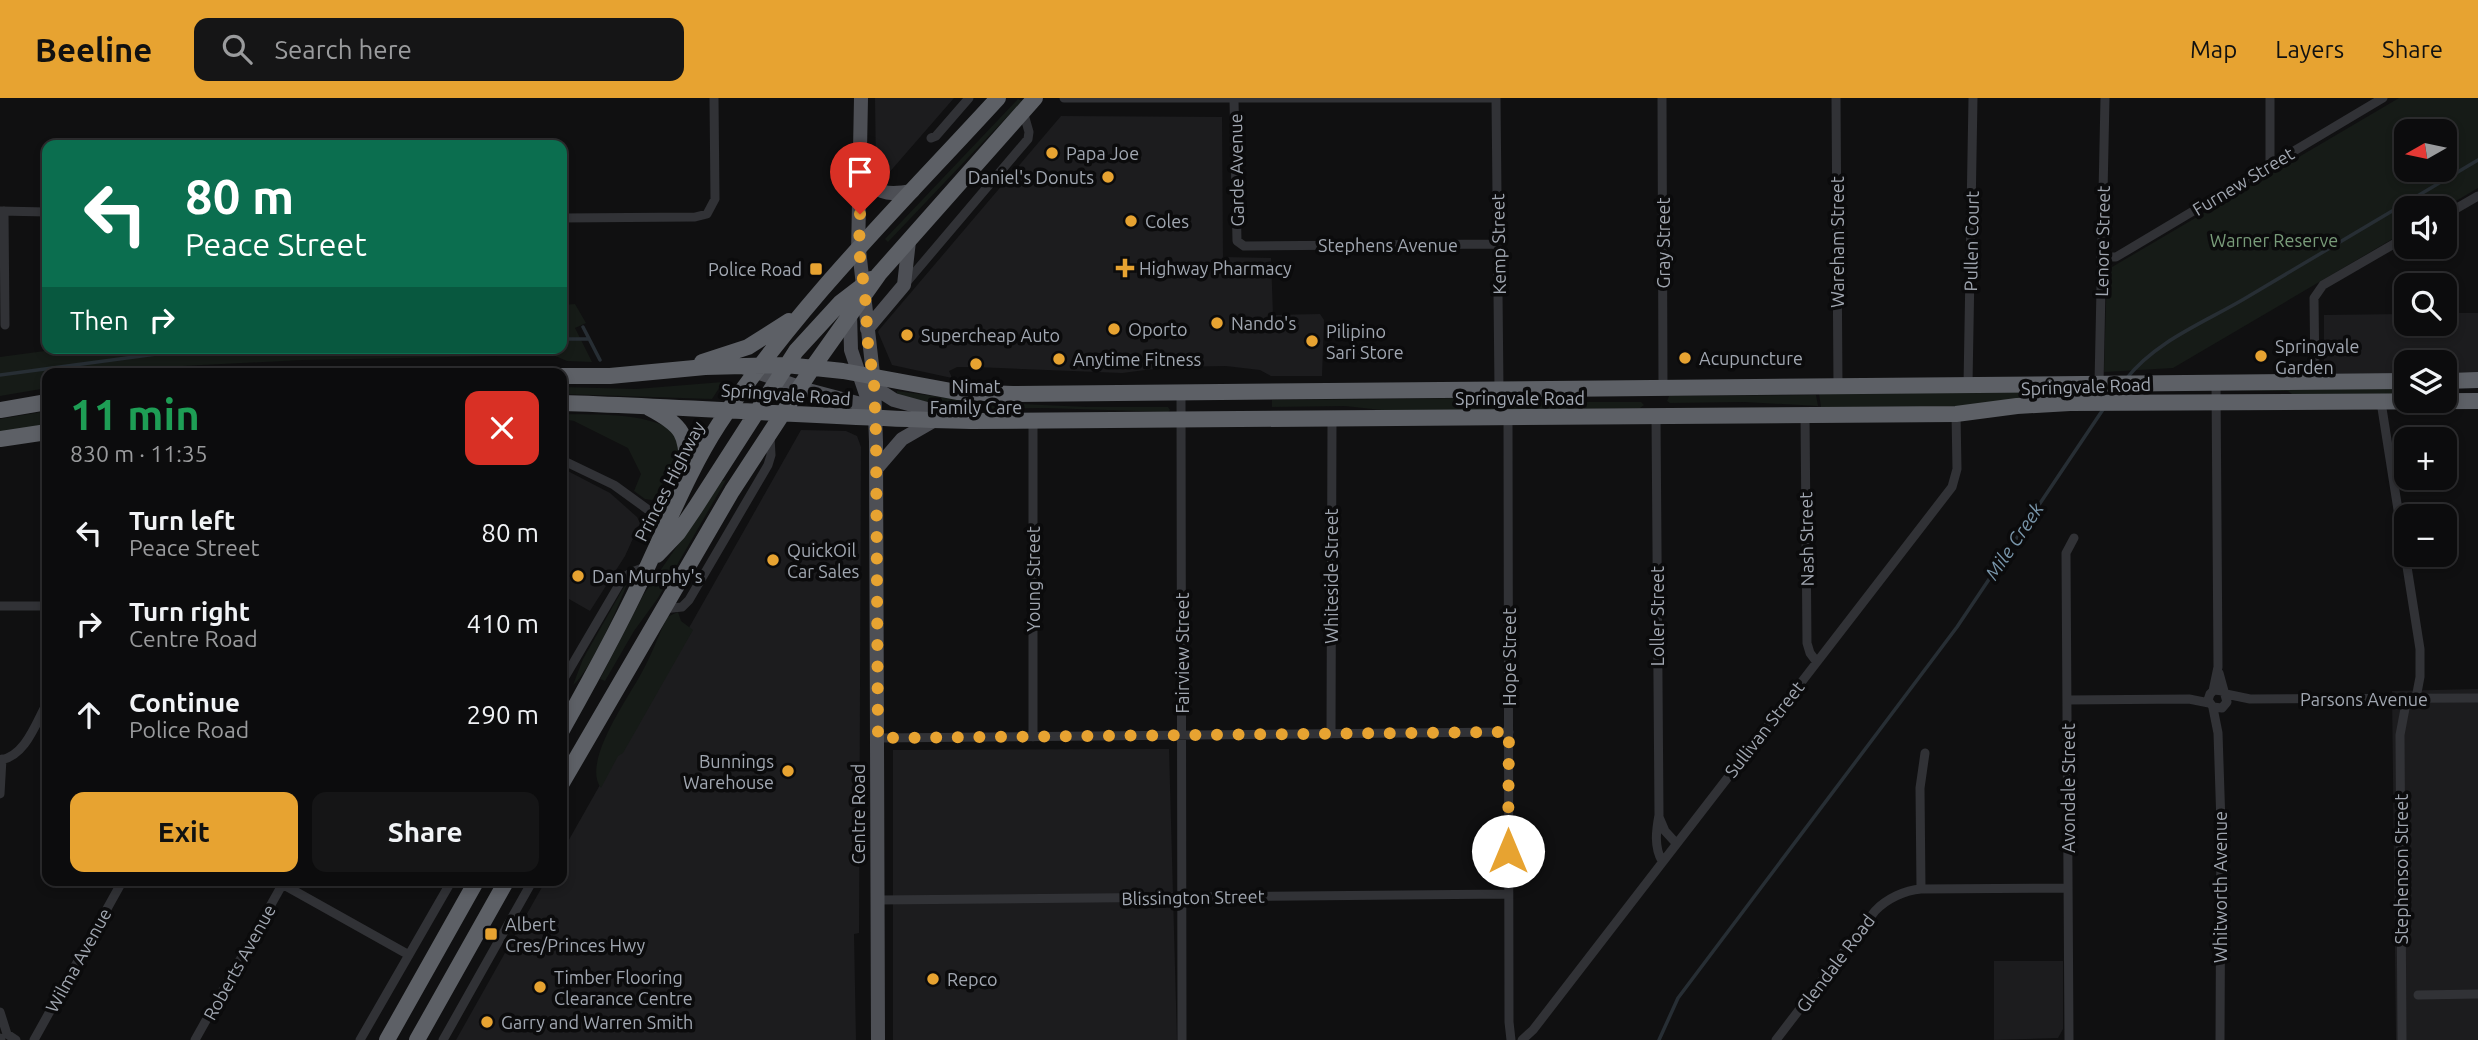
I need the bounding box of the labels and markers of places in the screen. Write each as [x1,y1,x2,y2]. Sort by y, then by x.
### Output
pin [830,142,890,214]
place label: Papa Joe [1066,143,1139,163]
marker: Papa Joe [1044,145,1060,161]
place label: Daniel's Donuts [968,167,1094,187]
marker: Daniel's Donuts [1100,169,1116,185]
place label: Coles [1145,211,1189,231]
marker: Coles [1123,213,1139,229]
place label: Highway Pharmacy [1139,258,1292,278]
place label: Police Road [708,259,802,279]
marker: Highway Pharmacy [1117,260,1133,276]
marker: Police Road [808,261,824,277]
place label: Nando's [1231,313,1296,333]
marker: Nando's [1209,315,1225,331]
place label: Oporto [1128,319,1187,339]
marker: Oporto [1106,321,1122,337]
place label: Pilipino Sari Store [1326,321,1404,362]
place label: Supercheap Auto [921,325,1060,345]
marker: Supercheap Auto [899,327,915,343]
marker: Pilipino Sari Store [1304,333,1320,349]
place label: Springvale Garden [2275,336,2359,377]
place label: Acupuncture [1699,348,1803,368]
marker: Springvale Garden [2253,348,2269,364]
place label: Anytime Fitness [1073,349,1201,369]
marker: Acupuncture [1677,350,1693,366]
marker: Anytime Fitness [1051,351,1067,367]
marker: Nimat Family Care [968,356,984,372]
place label: Nimat Family Care [930,376,1022,417]
place label: QuickOil Car Sales [787,540,860,581]
marker: QuickOil Car Sales [765,552,781,568]
place label: Dan Murphy's [592,566,703,586]
marker: Dan Murphy's [570,568,586,584]
place label: Bunnings Warehouse [683,751,774,792]
marker: Bunnings Warehouse [780,763,796,779]
place label: Albert Cres/Princes Hwy [505,914,645,955]
marker: Albert Cres/Princes Hwy [483,926,499,942]
place label: Timber Flooring Clearance Centre [554,967,693,1008]
place label: Repco [947,969,998,989]
marker: Repco [925,971,941,987]
marker: Timber Flooring Clearance Centre [532,979,548,995]
place label: Garry and Warren Smith [501,1012,693,1032]
marker: Garry and Warren Smith [479,1014,495,1030]

